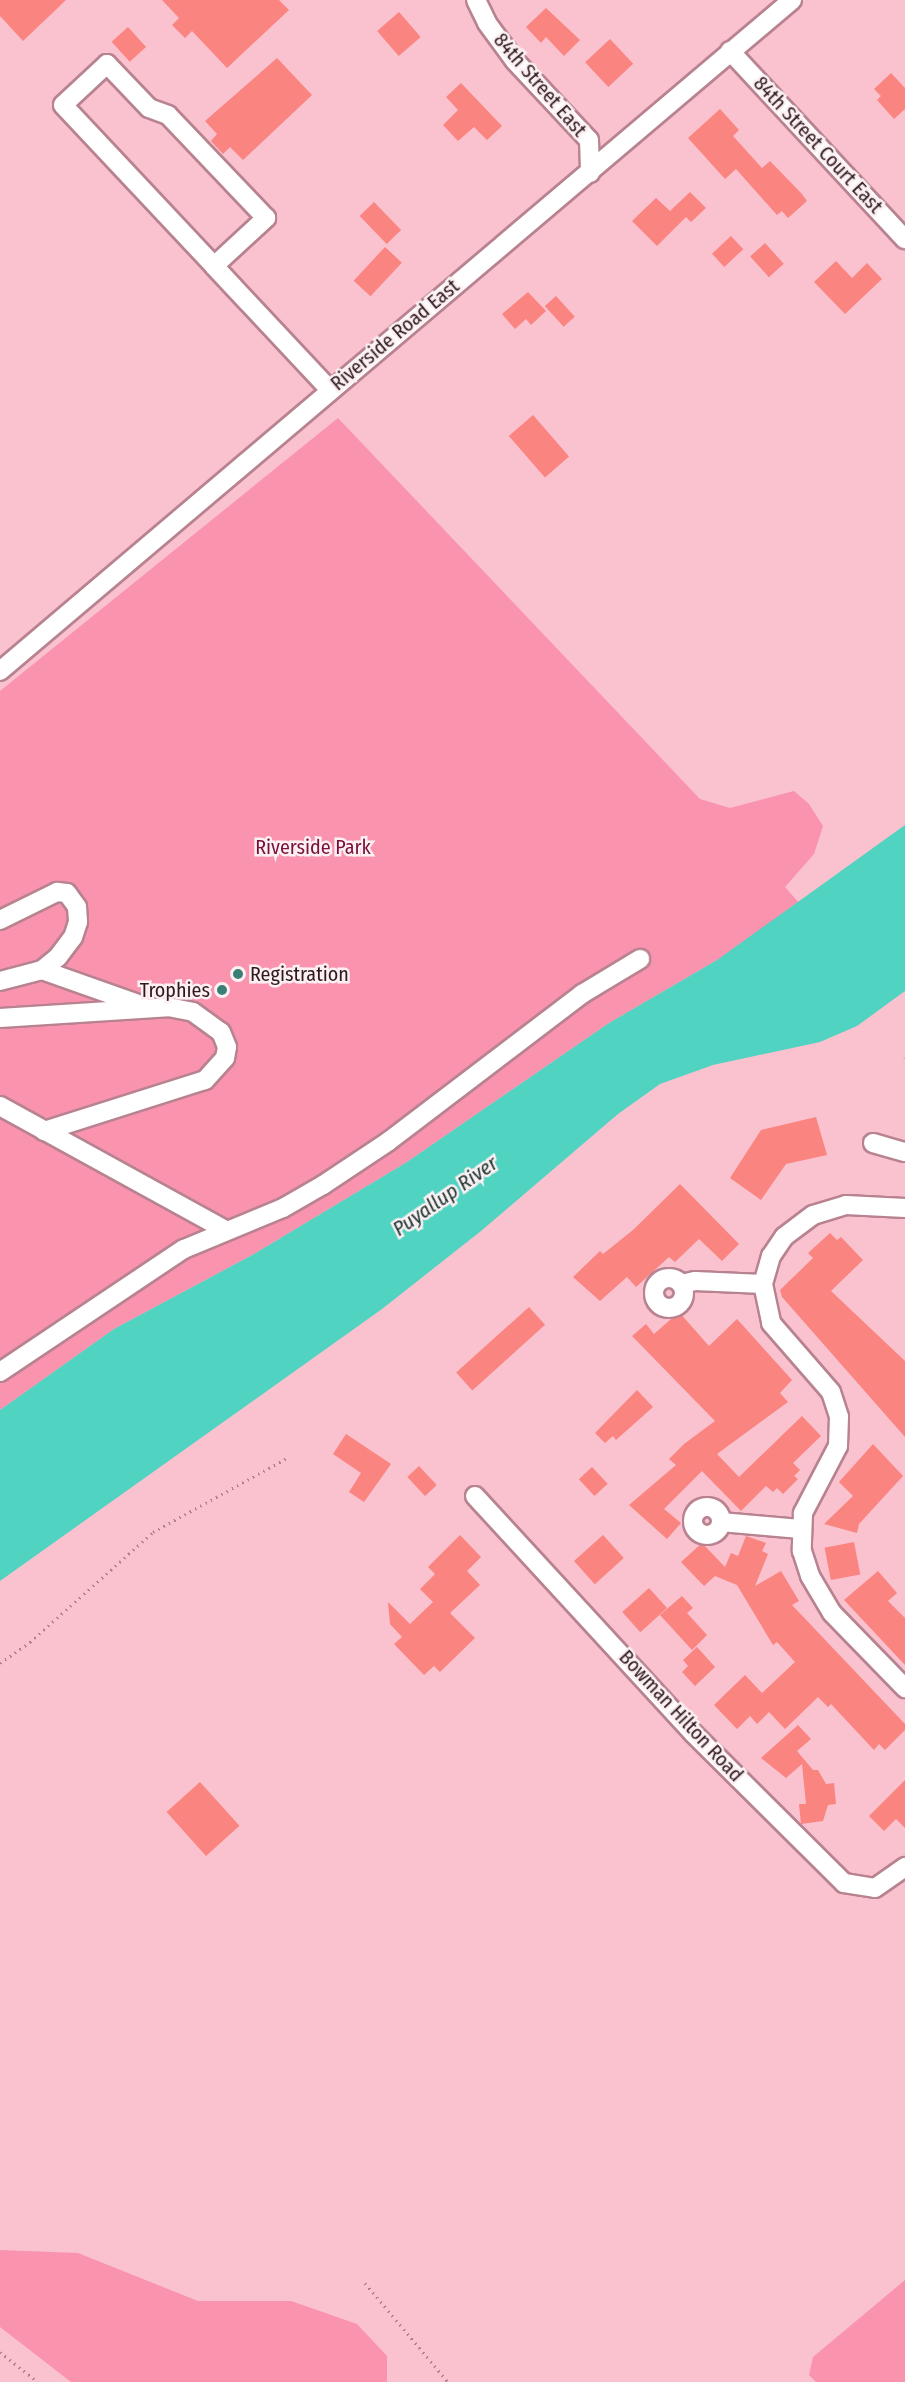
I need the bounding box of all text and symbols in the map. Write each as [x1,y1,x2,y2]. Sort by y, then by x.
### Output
street label: 84th Street East [489,28,591,142]
street label: 84th Street Court East [748,72,888,218]
street label: Riverside Road East [326,274,464,396]
park label: Riverside Park [255,835,371,859]
place label: Registration [250,962,349,986]
marker: Registration [231,967,245,981]
place label: Trophies [140,978,210,1002]
marker: Trophies [215,983,229,997]
water label: Puyallup River [388,1151,502,1241]
street label: Bowman Hilton Road [614,1645,748,1787]

